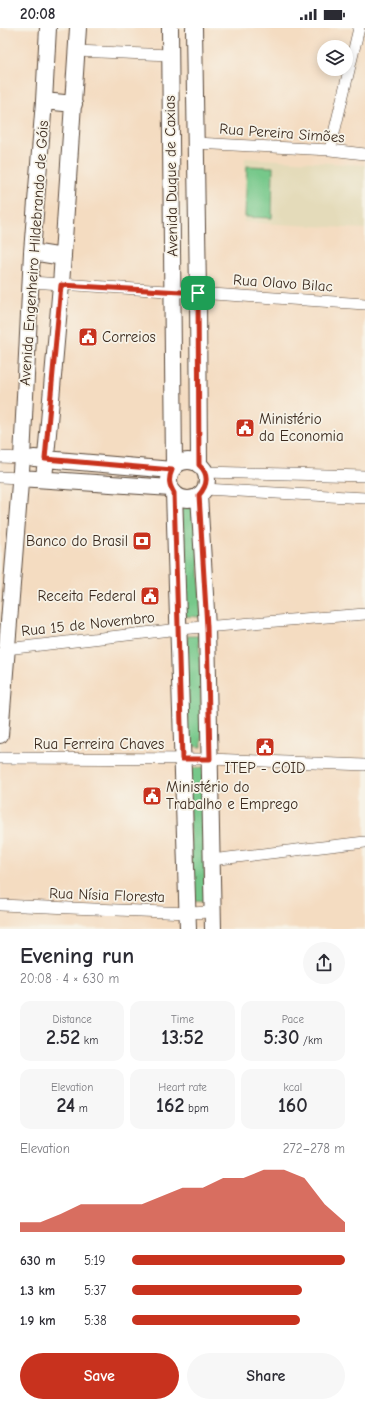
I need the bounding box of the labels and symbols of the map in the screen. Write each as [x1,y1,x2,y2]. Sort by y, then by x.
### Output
street label: Avenida Duque de Caxias [161,95,181,257]
street label: Avenida Engenheiro Hildebrando de Góis [16,120,52,386]
street label: Rua Pereira Simões [219,120,345,146]
street label: Rua Olavo Bilac [233,271,333,295]
pin [181,276,215,310]
public building icon: Correios [77,326,99,348]
place label: Correios [102,328,156,346]
place label: Ministério da Economia [259,410,344,445]
public building icon: Ministério da Economia [234,417,256,439]
bank icon: Banco do Brasil [131,530,153,552]
place label: Banco do Brasil [26,532,128,550]
public building icon: Receita Federal [139,585,161,607]
place label: Receita Federal [37,587,136,605]
street label: Rua 15 de Novembro [20,608,156,640]
street label: Rua Ferreira Chaves [34,735,164,753]
public building icon: ITEP - COID [254,736,276,758]
place label: ITEP - COID [225,759,305,777]
place label: Ministério do Trabalho e Emprego [166,778,298,813]
public building icon: Ministério do Trabalho e Emprego [141,785,163,807]
street label: Rua Nísia Floresta [49,884,165,906]

